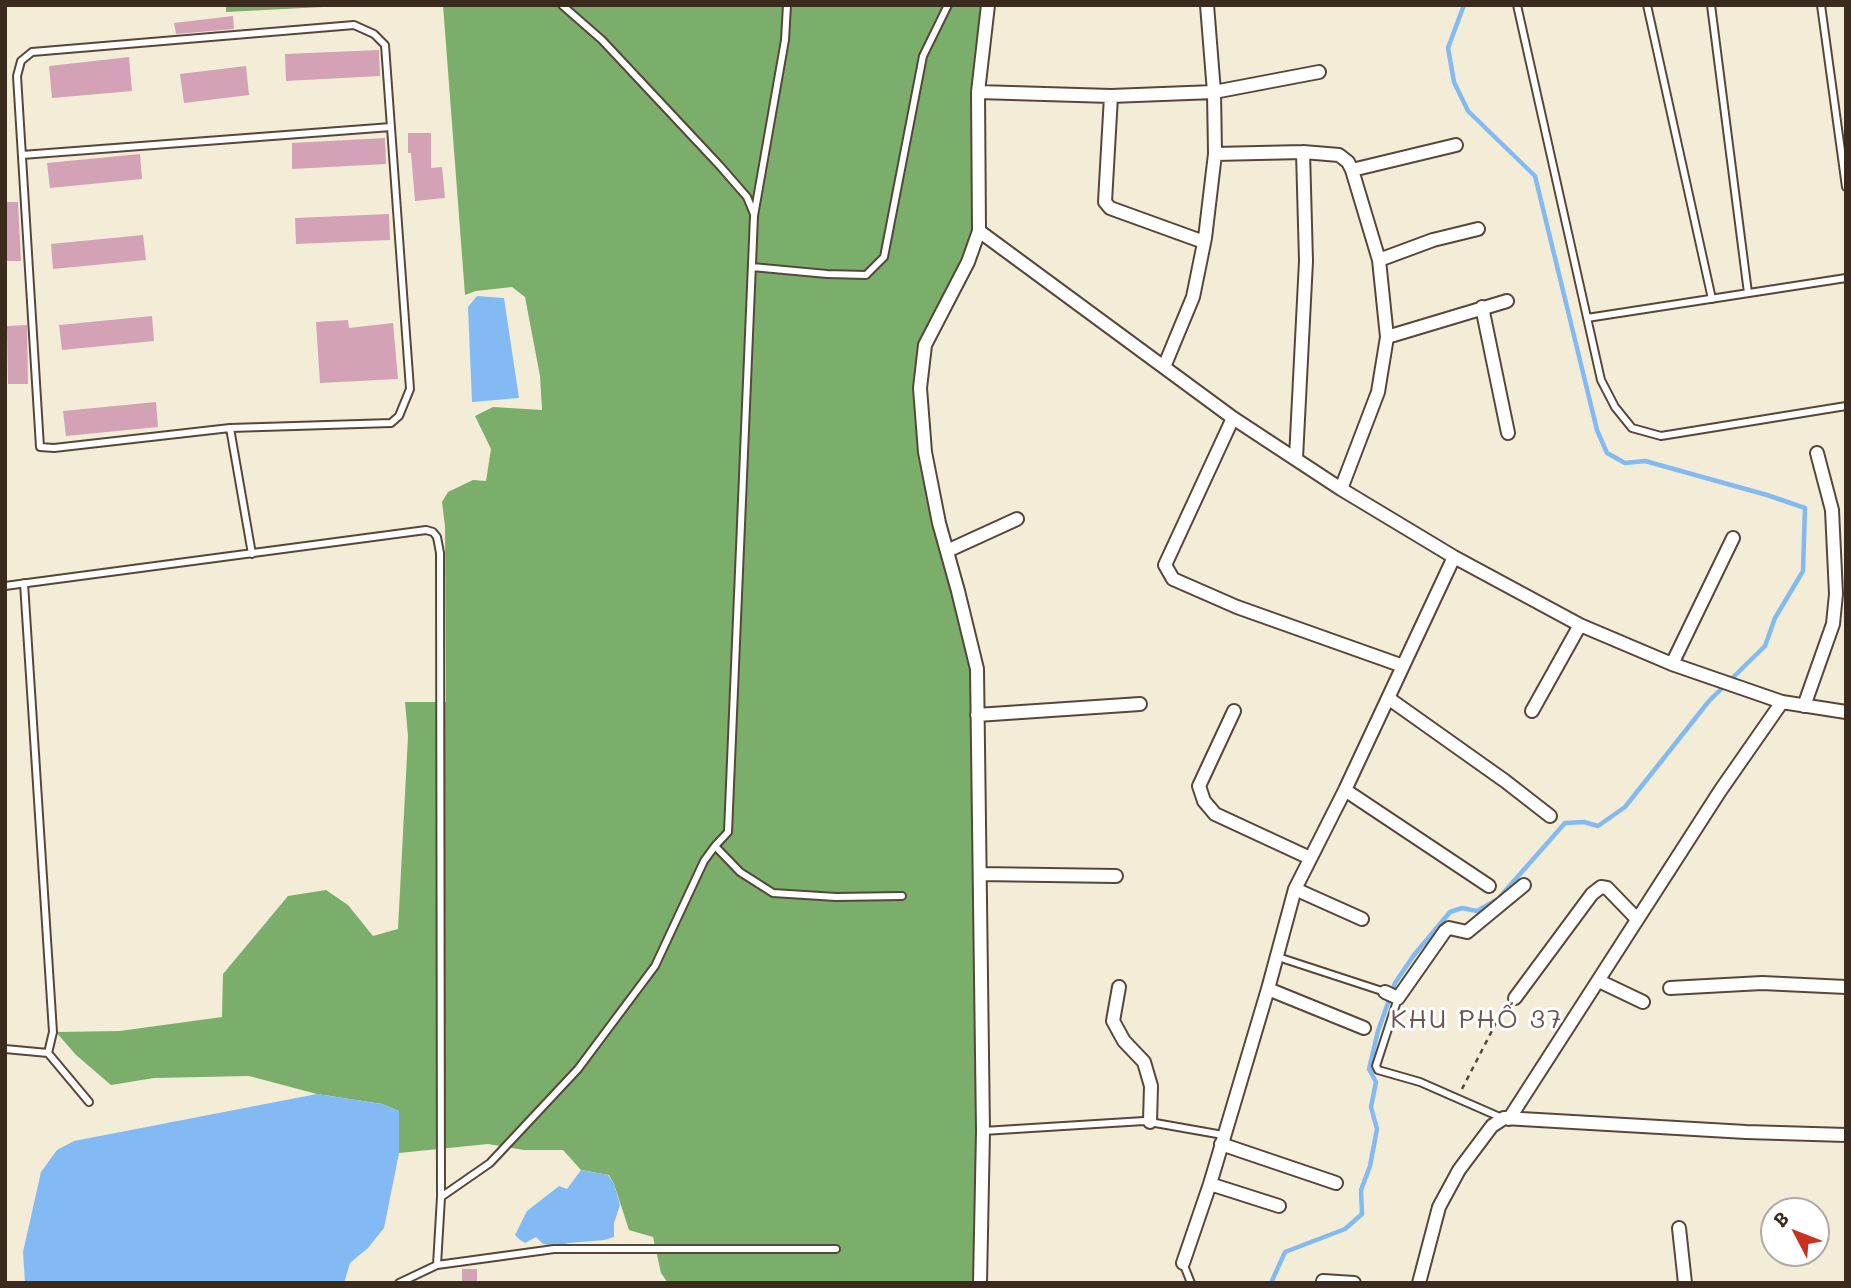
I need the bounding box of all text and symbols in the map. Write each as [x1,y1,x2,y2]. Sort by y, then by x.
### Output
district label: KHU PHỐ 37 [1392,1004,1562,1036]
north arrow [1760,1197,1830,1267]
text: B [1767,1206,1794,1232]

